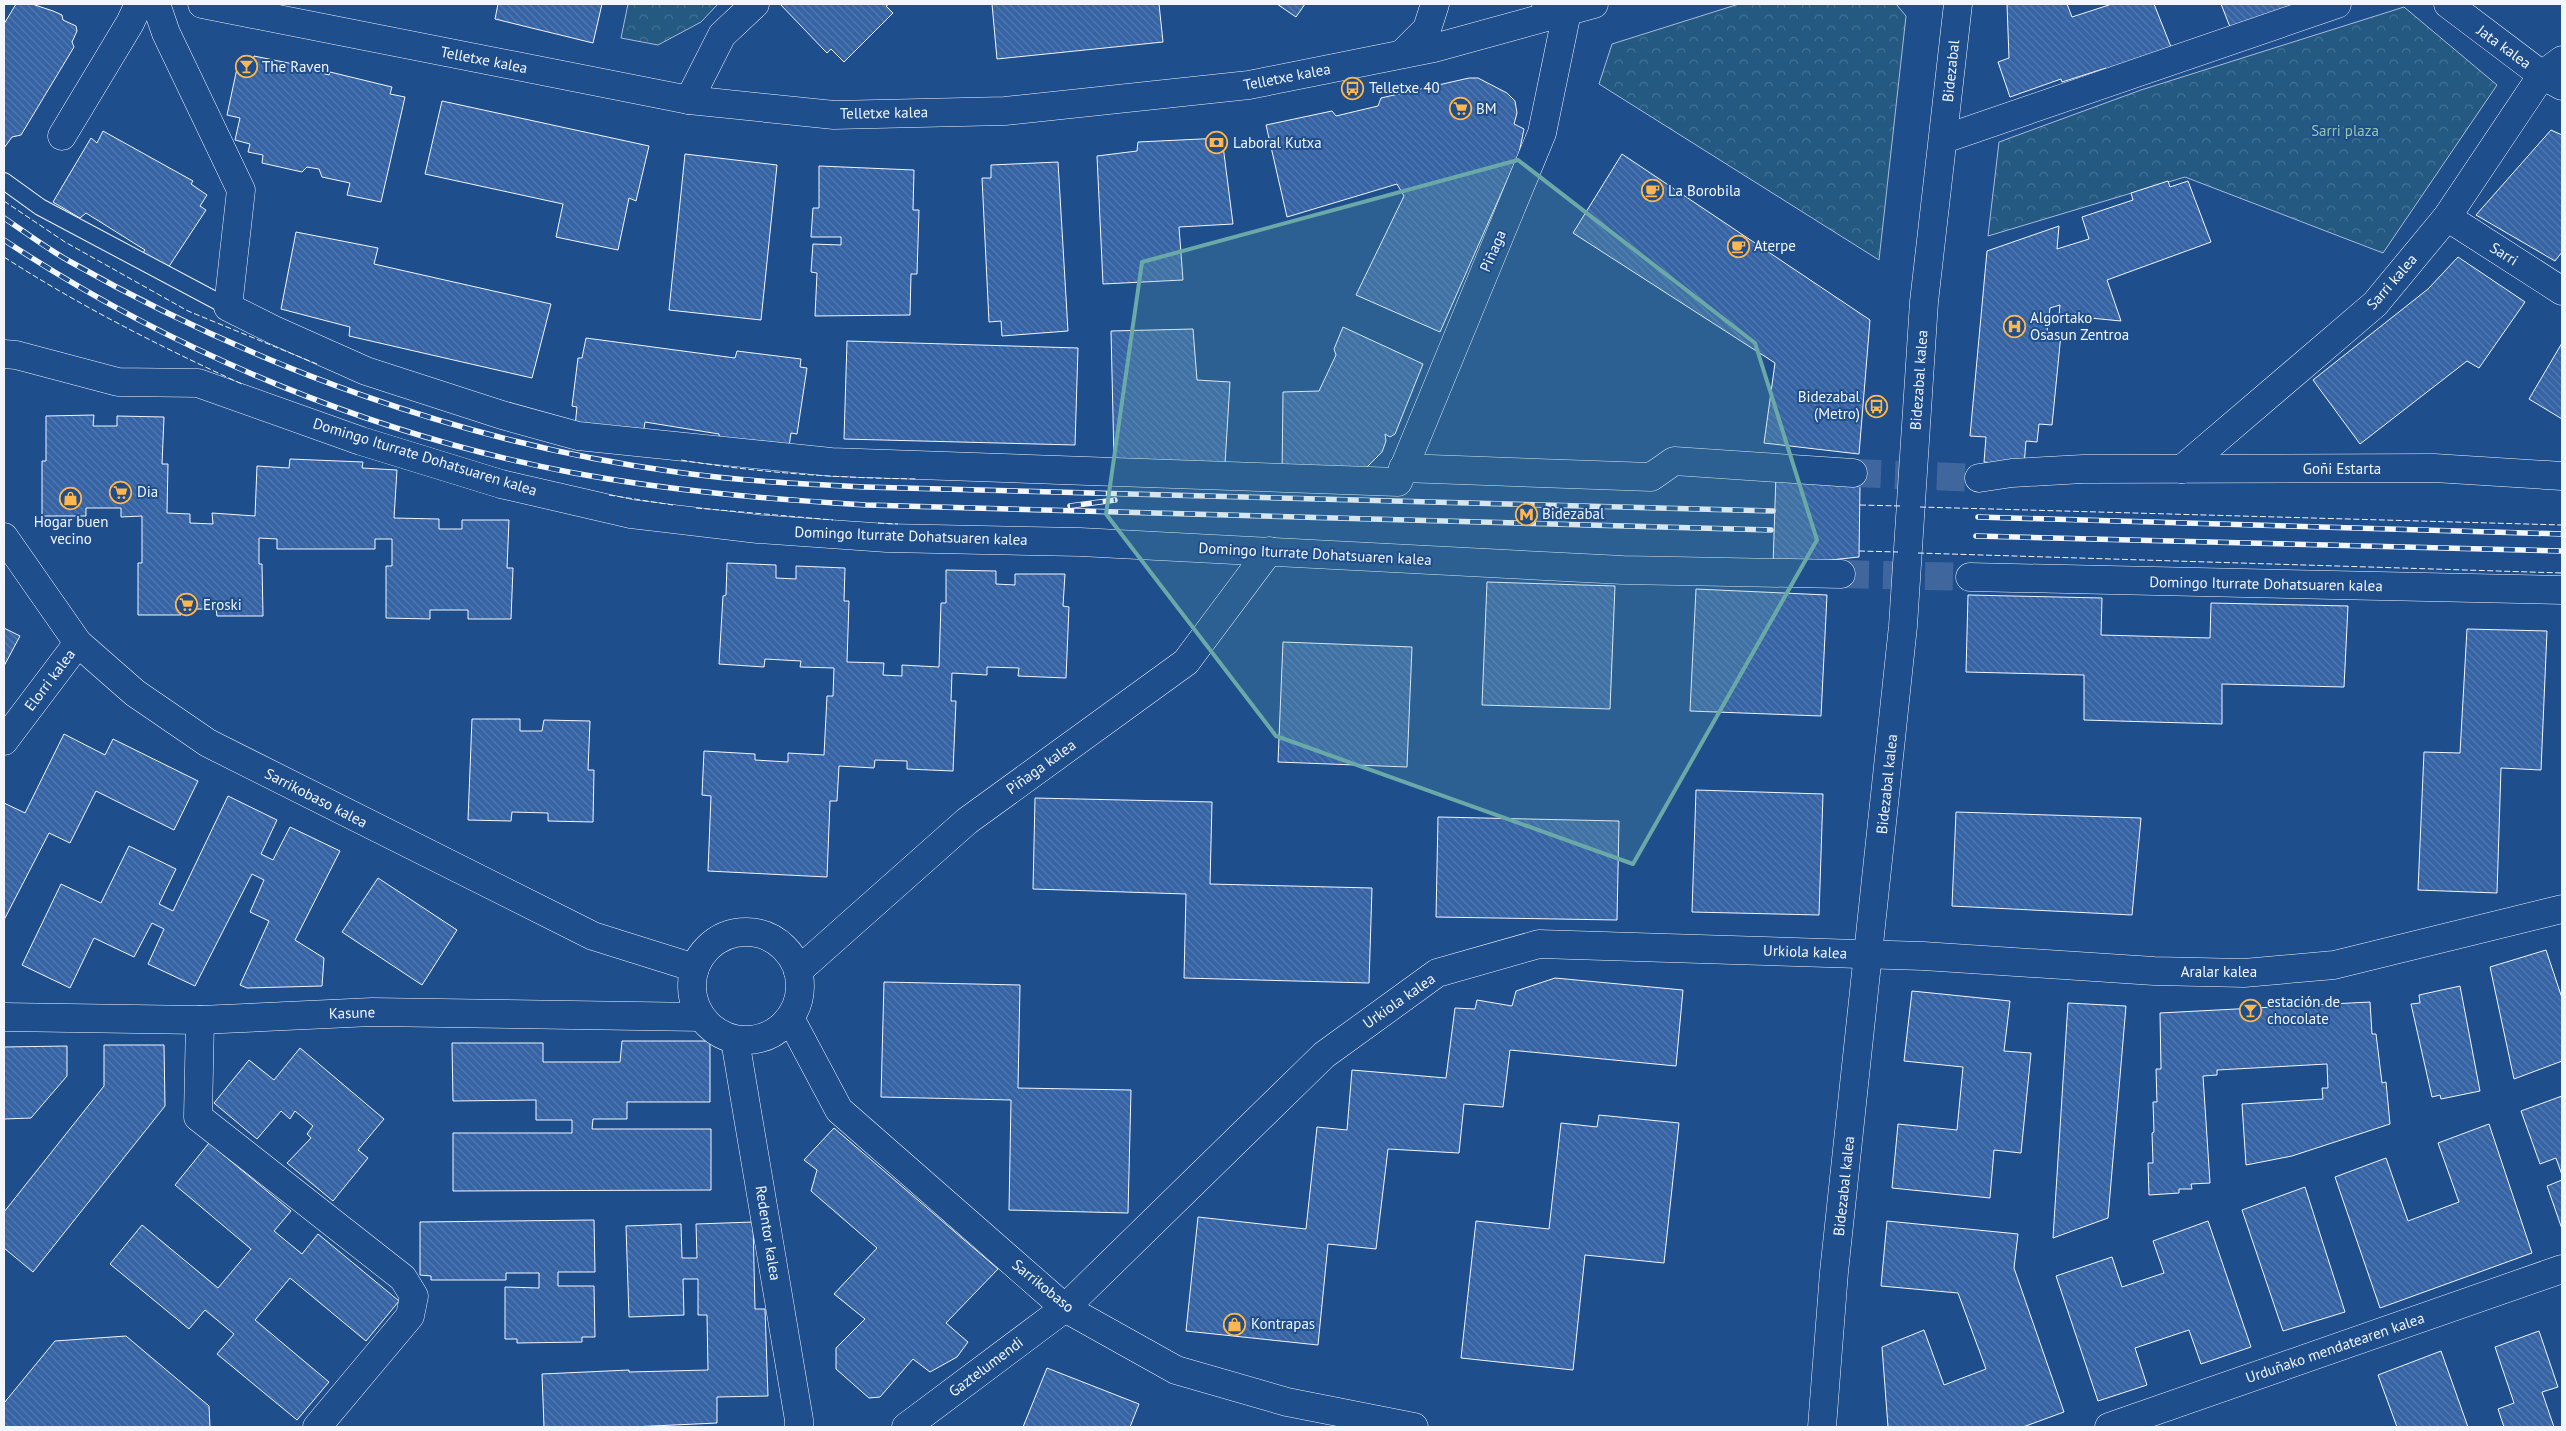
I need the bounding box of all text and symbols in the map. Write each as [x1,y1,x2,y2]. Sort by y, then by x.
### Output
street label: Jata kalea [2473,20,2535,73]
street label: Bidezabal [1938,38,1963,103]
street label: Telletxe kalea [439,42,529,77]
bar icon: The Raven [234,55,258,79]
place label: The Raven [262,57,329,76]
street label: Telletxe kalea [1242,59,1332,94]
bus stop icon: Telletxe 40 [1341,76,1365,100]
place label: Telletxe 40 [1369,78,1440,97]
supermarket icon: BM [1448,97,1472,121]
place label: BM [1476,99,1497,118]
street label: Telletxe kalea [840,102,928,123]
park label: Sarri plaza [2311,121,2379,140]
bank icon: Laboral Kutxa [1205,131,1229,155]
place label: Laboral Kutxa [1233,133,1322,152]
cafe icon: La Borobila [1640,179,1664,203]
place label: La Borobila [1668,181,1741,200]
street label: Piñaga [1475,227,1510,275]
cafe icon: Aterpe [1726,234,1750,258]
place label: Aterpe [1754,236,1796,255]
street label: Sarri [2487,238,2522,269]
street label: Sarri kalea [2362,250,2421,313]
place label: Algortako Osasun Zentroa [2030,308,2129,344]
hospital icon: Algortako Osasun Zentroa [2002,315,2026,339]
street label: Bidezabal kalea [1906,329,1931,431]
place label: Bidezabal (Metro) [1798,387,1861,423]
bus stop icon: Bidezabal (Metro) [1864,394,1888,418]
street label: Domingo Iturrate Dohatsuaren kalea [311,413,540,500]
street label: Goñi Estarta [2303,459,2381,478]
supermarket icon: Dia [109,480,133,504]
place label: Dia [137,482,158,501]
shop icon: Hogar buen vecino [59,487,83,511]
metro station icon: Bidezabal [1514,502,1538,526]
place label: Bidezabal [1542,504,1605,523]
place label: Hogar buen vecino [34,512,108,548]
street label: Domingo Iturrate Dohatsuaren kalea [794,522,1028,549]
street label: Domingo Iturrate Dohatsuaren kalea [1198,538,1432,569]
street label: Domingo Iturrate Dohatsuaren kalea [2149,572,2383,595]
supermarket icon: Eroski [175,593,199,617]
place label: Eroski [203,595,242,614]
street label: Elorri kalea [20,645,79,714]
street label: Bidezabal kalea [1872,733,1901,835]
street label: Piñaga kalea [1002,735,1079,798]
street label: Sarrikobaso kalea [262,764,371,832]
street label: Urkiola kalea [1763,941,1847,962]
street label: Aralar kalea [2181,962,2257,981]
street label: Urkiola kalea [1359,969,1439,1032]
place label: estación de chocolate [2267,992,2340,1028]
bar icon: estación de chocolate [2239,999,2263,1023]
street label: Kasune [328,1002,376,1023]
street label: Bidezabal kalea [1829,1135,1858,1237]
street label: Redentor kalea [752,1184,785,1282]
street label: Sarrikobaso [1008,1255,1078,1316]
street label: Urduñako mendatearen kalea [2243,1308,2427,1387]
shop icon: Kontrapas [1223,1312,1247,1336]
place label: Kontrapas [1251,1314,1315,1333]
street label: Gaztelumendi [945,1332,1027,1401]

